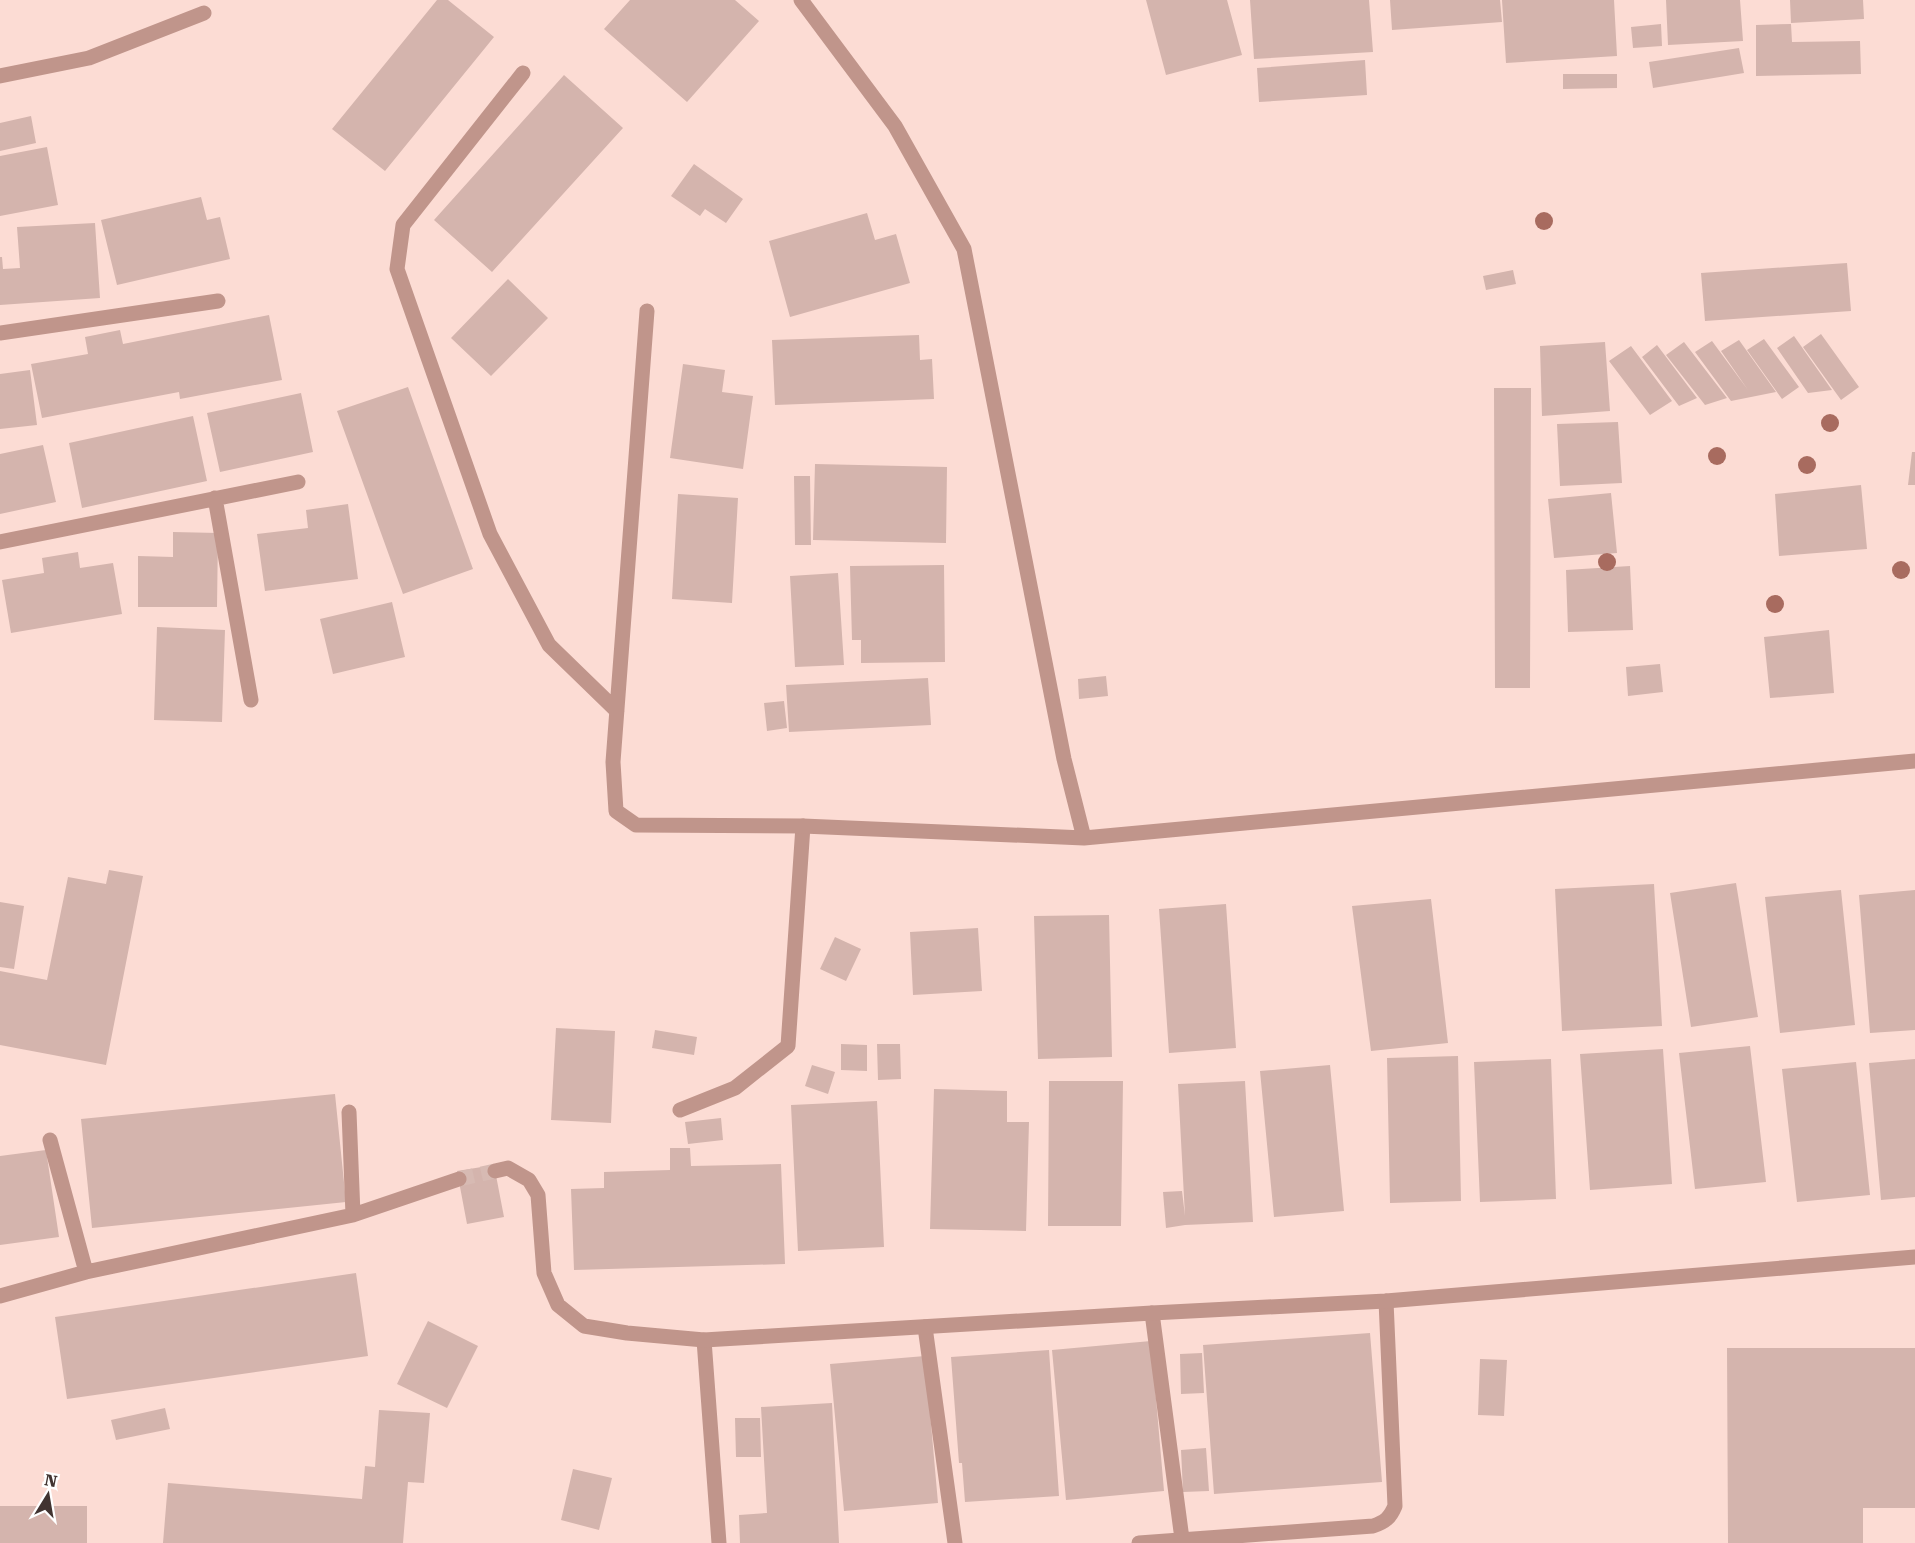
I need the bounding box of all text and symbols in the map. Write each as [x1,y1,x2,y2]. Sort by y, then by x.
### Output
north arrow [18,1465,78,1525]
text: N [43,1470,59,1491]

